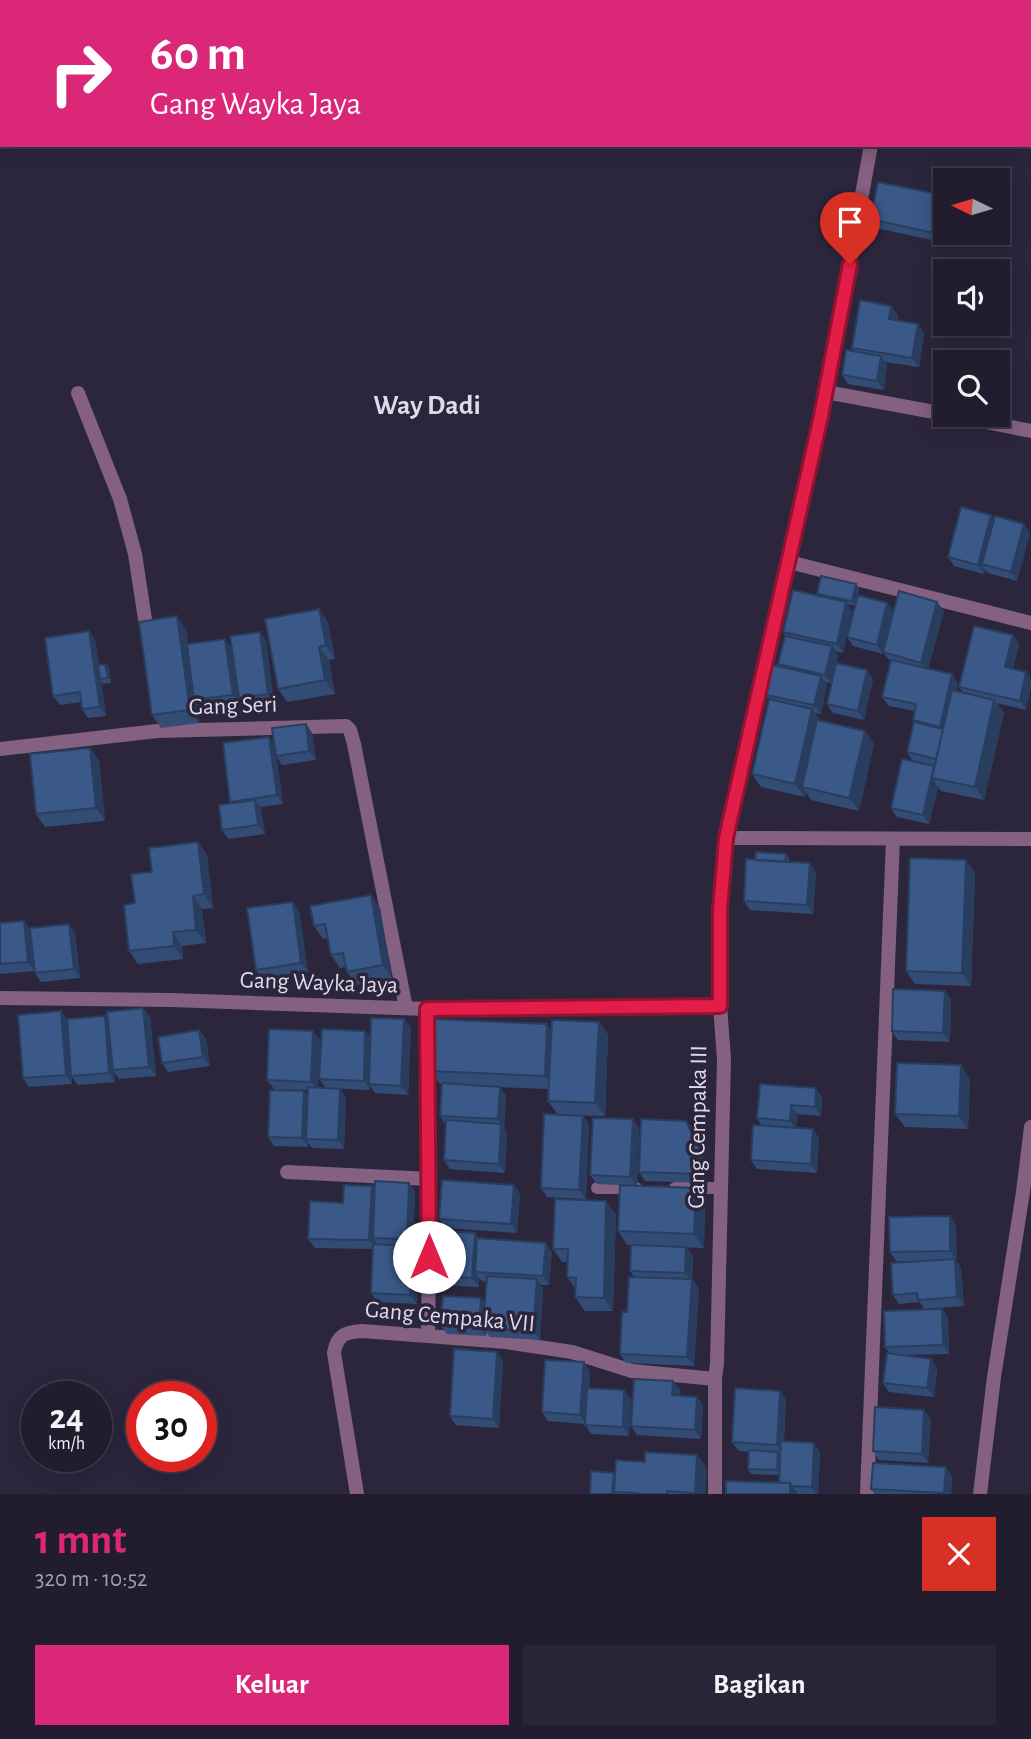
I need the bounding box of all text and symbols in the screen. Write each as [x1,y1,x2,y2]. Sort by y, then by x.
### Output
icon: right [35,28,126,119]
text: 60 m [150,30,246,79]
text: Gang Wayka Jaya [150,88,361,120]
north arrow [933,168,1010,245]
map controls [933,168,1010,427]
pin [820,192,880,264]
icon: arrive [831,203,869,241]
button: sound [933,259,1010,336]
button: search [933,350,1010,427]
district label: Way Dadi [373,392,481,420]
street label: Gang Seri [188,692,278,720]
street label: Gang Wayka Jaya [239,968,399,998]
street label: Gang Cempaka III [685,1045,711,1209]
position arrow [392,1220,466,1294]
street label: Gang Cempaka VII [364,1298,536,1336]
speed limit sign: 30 [126,1381,217,1472]
text: 24 [49,1400,84,1435]
text: km/h [48,1435,85,1453]
button: close [922,1517,996,1591]
text: 1 mnt [35,1519,127,1561]
text: 320 m · 10:52 [35,1568,148,1591]
button: Keluar [35,1645,509,1725]
button: Bagikan [523,1645,996,1725]

